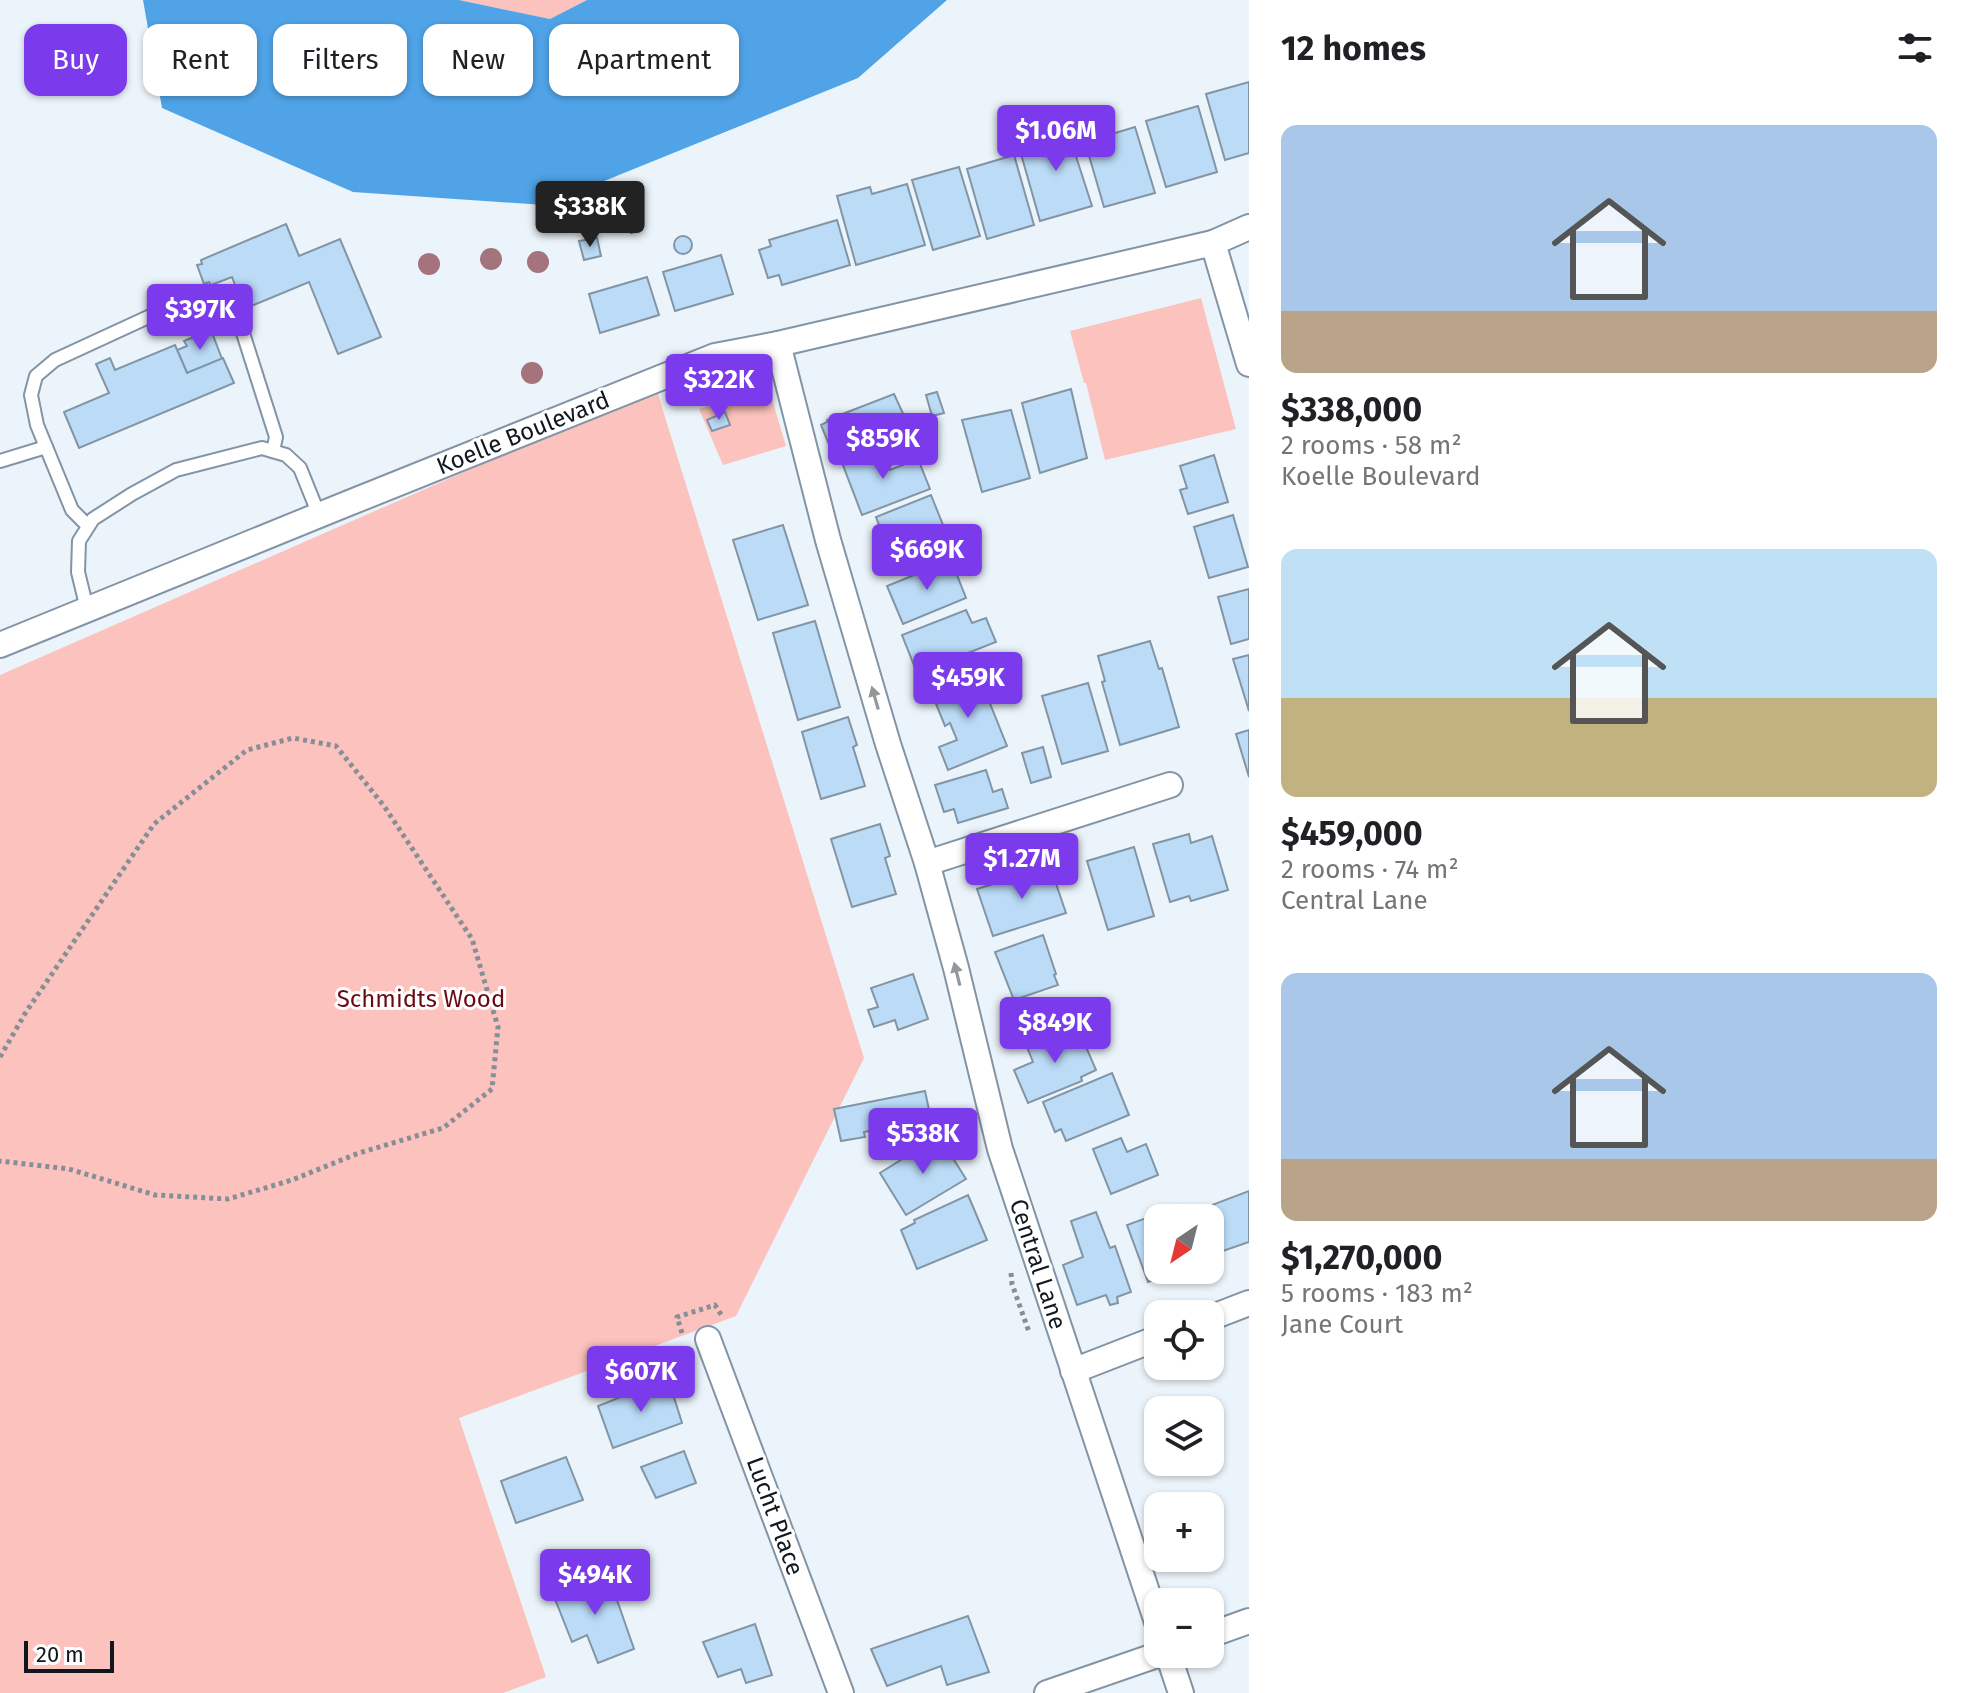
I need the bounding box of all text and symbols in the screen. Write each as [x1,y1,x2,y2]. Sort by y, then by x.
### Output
chip: Buy [24,24,127,96]
chip: Rent [143,24,257,96]
chip: Filters [273,24,407,96]
chip: New [423,24,533,96]
chip: Apartment [549,24,739,96]
icon: filters [1893,26,1937,70]
text: 12 homes [1281,28,1426,69]
pin: $1.06M [991,105,1121,173]
text: $1.06M [1015,115,1097,146]
icon: home [1537,177,1681,321]
pin: $338K [534,181,646,249]
text: $338K [554,191,626,222]
pin: $397K [144,284,256,352]
text: $397K [165,294,235,325]
pin: $322K [663,354,775,422]
text: $322K [684,364,754,395]
street label: Koelle Boulevard [432,386,614,480]
text: $338,000 [1281,389,1422,430]
pin: $859K [827,413,939,481]
text: $859K [846,423,920,454]
text: 2 rooms · 58 m² [1281,430,1462,461]
text: Koelle Boulevard [1281,461,1480,492]
pin: $669K [871,524,983,592]
text: $669K [890,534,964,565]
icon: home [1537,601,1681,745]
pin: $459K [912,652,1024,720]
text: $459K [931,662,1005,693]
one-way arrow [868,686,881,710]
text: $459,000 [1281,813,1423,854]
pin: $1.27M [957,833,1087,901]
text: $1.27M [983,843,1061,874]
text: 2 rooms · 74 m² [1281,854,1459,885]
text: Central Lane [1281,885,1428,916]
one-way arrow [951,961,963,986]
park label: Schmidts Wood [337,985,505,1013]
pin: $849K [999,997,1111,1065]
text: $849K [1018,1007,1092,1038]
icon: home [1537,1025,1681,1169]
pin: $538K [867,1108,979,1176]
text: $538K [886,1118,960,1149]
street label: Central Lane [1004,1195,1072,1333]
north arrow [1144,1204,1224,1284]
map controls [1144,1204,1224,1668]
text: $1,270,000 [1281,1237,1442,1278]
text: 5 rooms · 183 m² [1281,1278,1473,1309]
button: locate [1144,1300,1224,1380]
text: Jane Court [1281,1309,1403,1340]
pin: $607K [585,1346,697,1414]
text: $607K [605,1356,677,1387]
button: layers [1144,1396,1224,1476]
street label: Lucht Place [741,1453,809,1579]
button: + [1144,1492,1224,1572]
pin: $494K [539,1549,651,1617]
text: $494K [558,1559,632,1590]
button: − [1144,1588,1224,1668]
scale bar [24,1637,114,1673]
text: 20 m [36,1641,84,1668]

